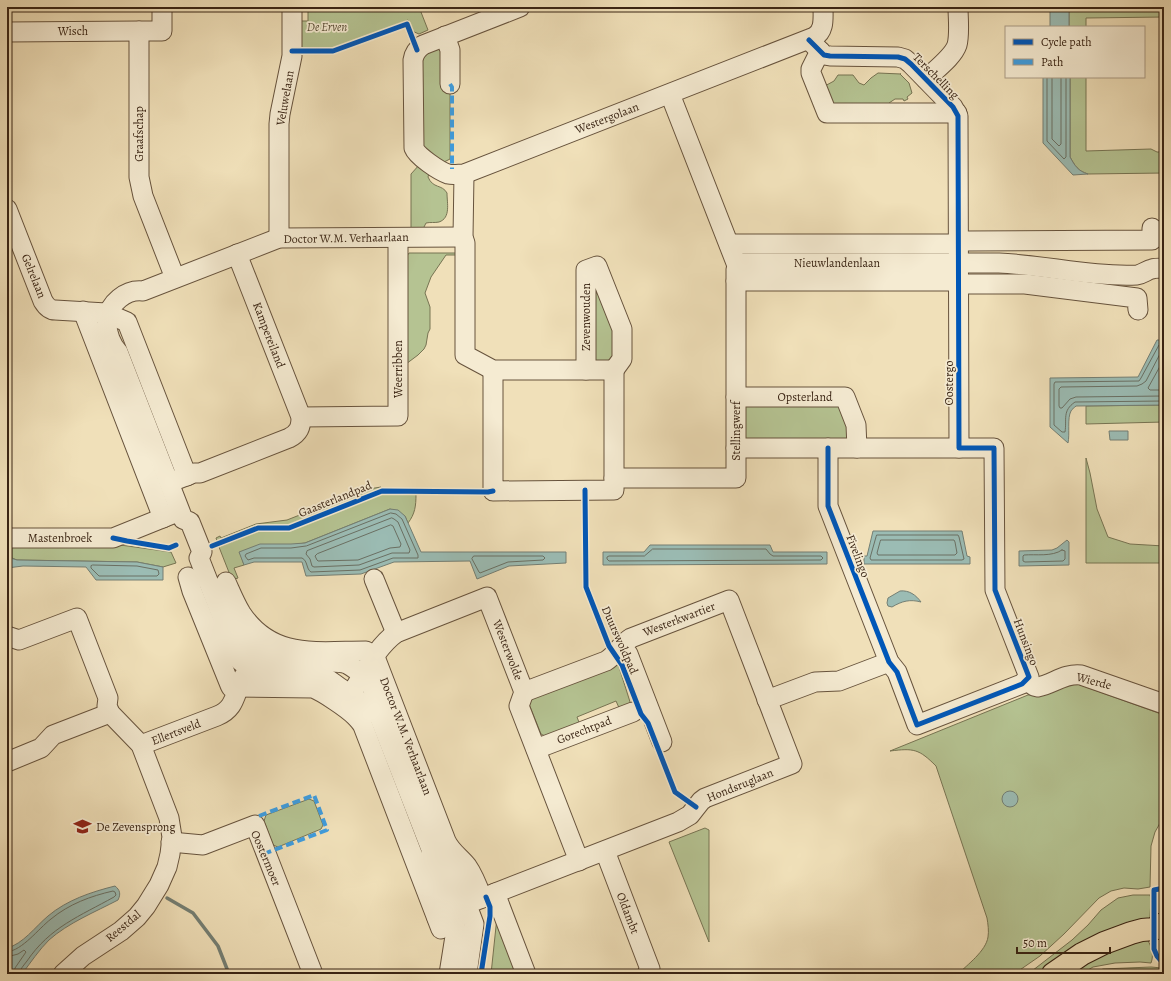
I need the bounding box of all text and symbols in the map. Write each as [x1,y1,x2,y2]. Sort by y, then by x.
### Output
park label: De Erven [307,19,347,35]
street label: Wisch [57,23,89,39]
legend [1005,26,1145,78]
text: Cycle path [1041,34,1092,50]
street label: Terschelling [909,49,963,103]
text: Path [1041,54,1064,70]
street label: Veluwelaan [272,69,298,128]
street label: Westergolaan [572,98,642,138]
street label: Graafschap [131,106,147,162]
street label: Doctor W.M. Verhaarlaan [283,229,409,247]
street label: Gelrelaan [18,251,50,301]
street label: Nieuwlandenlaan [794,255,881,271]
street label: Zevenwouden [578,283,594,351]
street label: Kampereiland [249,300,289,371]
street label: Weerribben [390,340,406,399]
street label: Oostergo [941,360,957,406]
street label: Opsterland [778,389,833,405]
street label: Stellingwerf [728,399,744,461]
street label: Gaasterlandpad [296,477,375,521]
street label: Mastenbroek [28,530,92,546]
street label: Fivelingo [843,532,873,580]
street label: Westerkwartier [640,598,718,640]
street label: Duurswoldpad [598,603,642,677]
street label: Hunsingo [1010,616,1042,668]
street label: Westerwolde [489,617,527,683]
street label: Wierde [1074,668,1113,693]
street label: Doctor W.M. Verhaarlaan [376,675,436,798]
street label: Gorechtpad [554,712,614,748]
street label: Ellertsveld [149,715,203,749]
street label: Hondsruglaan [704,764,776,806]
school or university icon: De Zevensprong [73,817,93,837]
place label: De Zevensprong [96,819,175,835]
street label: Oostermoer [247,828,285,889]
street label: Oldambt [613,890,643,936]
street label: Reestdal [102,907,144,945]
scale bar [1017,929,1110,955]
text: 50 m [1023,935,1047,951]

